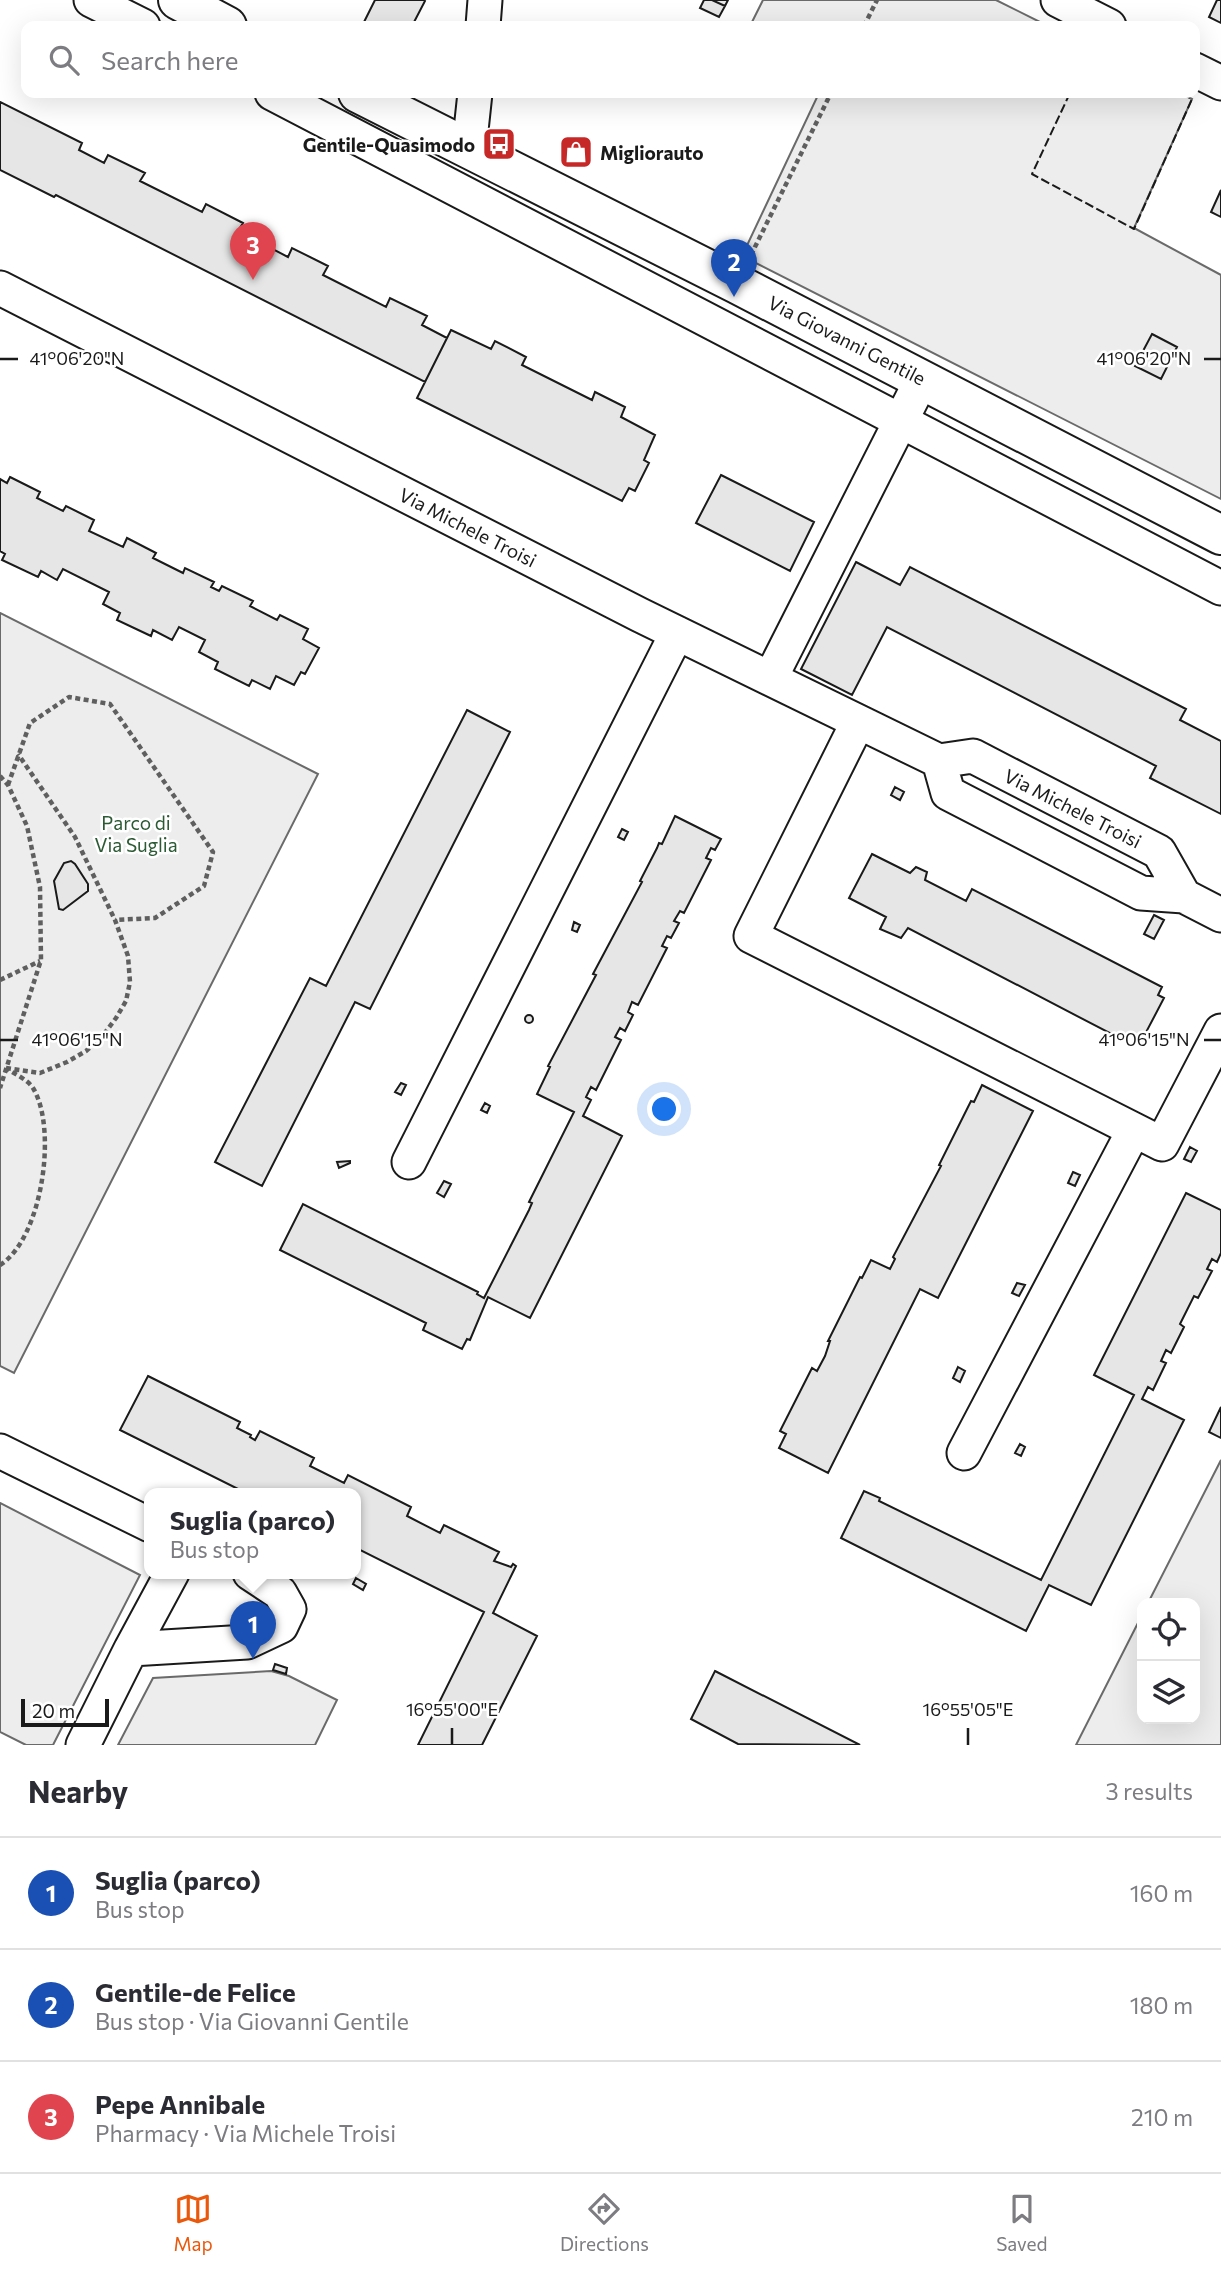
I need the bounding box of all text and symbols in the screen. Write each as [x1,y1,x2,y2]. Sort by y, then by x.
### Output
search box [21,21,1200,98]
icon: search [45,41,83,79]
text: Search here [101,44,239,75]
bus stop icon: Gentile-Quasimodo [480,125,518,163]
place label: Gentile-Quasimodo [303,133,475,156]
shop icon: Migliorauto [557,133,595,171]
place label: Migliorauto [600,141,704,164]
pin: 3 [230,222,276,280]
pin: 2 [711,239,757,297]
street label: Via Giovanni Gentile [764,290,930,390]
text: 41°06'20"N [30,347,124,369]
text: 41°06'20"N [1097,347,1191,369]
street label: Via Michele Troisi [396,482,540,572]
street label: Via Michele Troisi [1001,763,1145,853]
park label: Parco di Via Suglia [94,811,178,856]
text: 41°06'15"N [31,1028,123,1050]
text: 41°06'15"N [1098,1028,1190,1050]
your location [647,1092,681,1126]
popup [144,1488,361,1579]
text: Suglia (parco) [170,1504,335,1535]
text: Bus stop [170,1535,259,1563]
map controls [1137,1598,1200,1724]
button: locate [1137,1598,1200,1661]
pin: 1 [230,1601,276,1659]
button: layers [1137,1661,1200,1724]
scale bar [21,1696,108,1728]
text: 16°55'00"E [406,1698,498,1720]
text: 16°55'05"E [923,1698,1013,1720]
text: 20 m [32,1699,75,1722]
text: Nearby [28,1772,128,1809]
text: 3 results [1106,1777,1193,1805]
text: Suglia (parco) [95,1864,261,1895]
text: 1 [46,1879,56,1907]
text: 160 m [1130,1879,1193,1907]
text: Bus stop [95,1895,185,1923]
text: Gentile-de Felice [95,1976,296,2007]
text: 2 [44,1991,58,2019]
text: 180 m [1130,1991,1193,2019]
text: Bus stop · Via Giovanni Gentile [95,2007,409,2035]
text: Pepe Annibale [95,2088,265,2119]
text: 3 [44,2103,58,2131]
text: 210 m [1131,2103,1193,2131]
text: Pharmacy · Via Michele Troisi [95,2119,396,2147]
tab: Map [174,2190,213,2255]
tab: Directions [560,2190,649,2255]
tab: Saved [996,2190,1047,2255]

